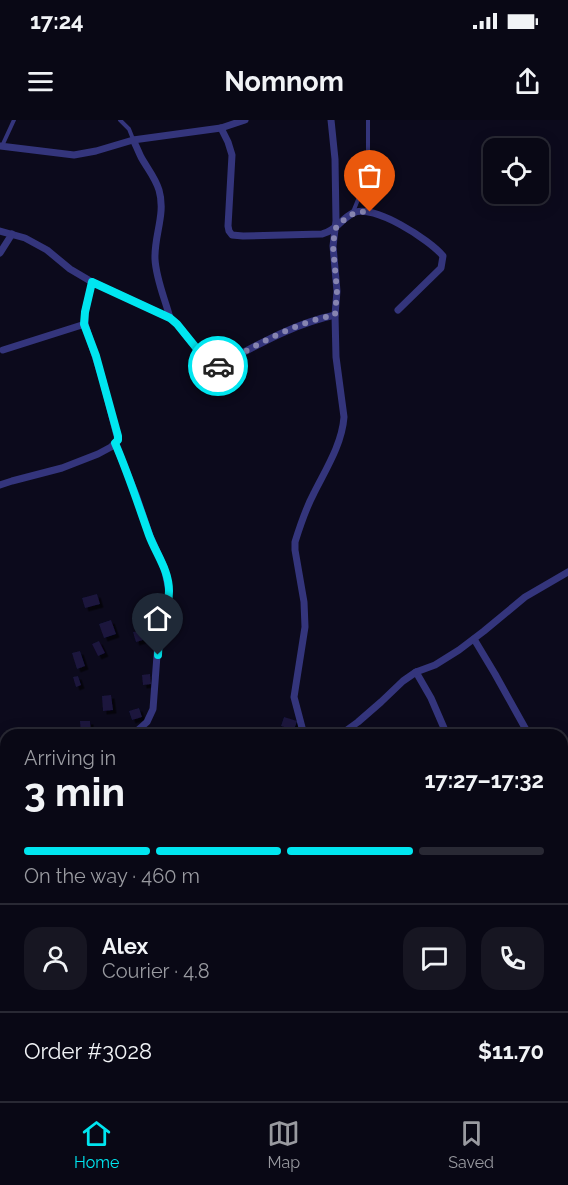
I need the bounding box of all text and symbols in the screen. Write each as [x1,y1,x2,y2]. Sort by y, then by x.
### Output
text: 17:24 [30,8,84,34]
icon: menu [24,65,57,98]
icon: share [511,65,544,98]
text: Nomnom [224,66,344,97]
map controls [483,138,549,204]
button: locate [483,138,549,204]
pin [344,150,395,212]
icon: bag [353,159,386,192]
courier [188,336,248,396]
icon: car [202,350,235,383]
pin [132,593,183,655]
icon: home [141,602,174,635]
text: Arriving in [24,746,116,770]
text: 17:27–17:32 [424,767,544,793]
text: 3 min [24,769,125,815]
text: On the way · 460 m [24,864,200,888]
button: person [24,927,87,990]
button: chat [403,927,466,990]
button: phone [481,927,544,990]
text: Alex [102,933,148,959]
text: Courier · 4.8 [102,959,210,983]
text: Order #3028 [24,1038,152,1064]
text: $11.70 [478,1038,544,1064]
tab: Home [74,1117,119,1172]
tab: Map [267,1117,300,1172]
tab: Saved [448,1117,494,1172]

